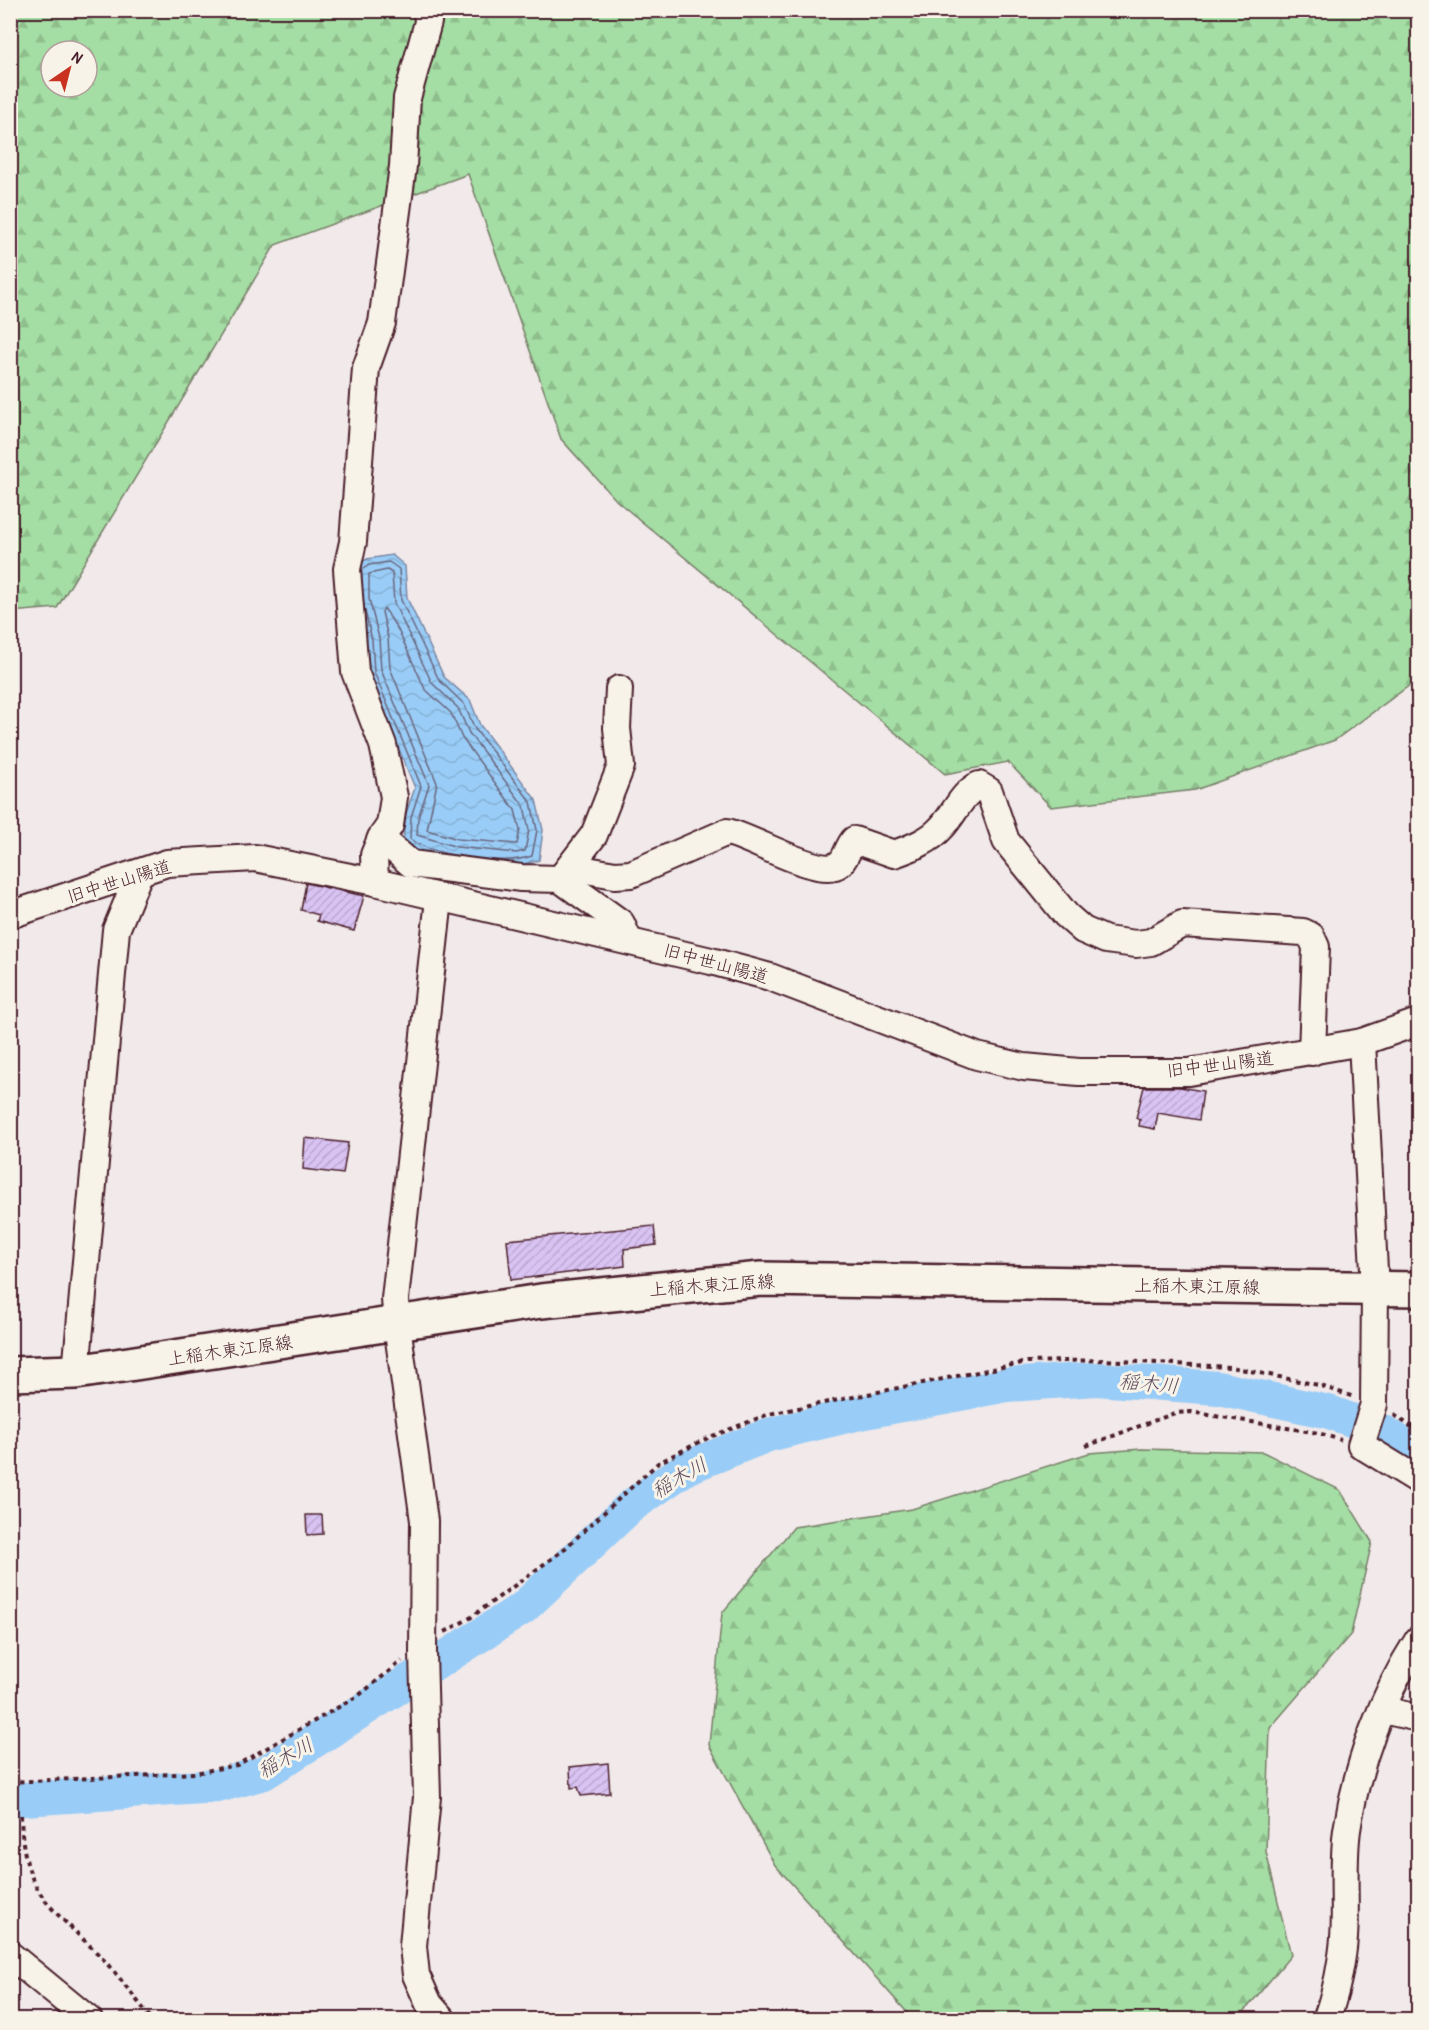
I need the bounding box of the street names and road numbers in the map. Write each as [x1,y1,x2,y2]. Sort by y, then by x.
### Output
street label: 旧中世山陽道 [64,853,174,909]
street label: 旧中世山陽道 [661,937,771,989]
street label: 旧中世山陽道 [1165,1045,1275,1083]
street label: 上稲木東江原線 [648,1268,776,1302]
street label: 上稲木東江原線 [1134,1272,1260,1300]
street label: 上稲木東江原線 [166,1329,294,1371]

